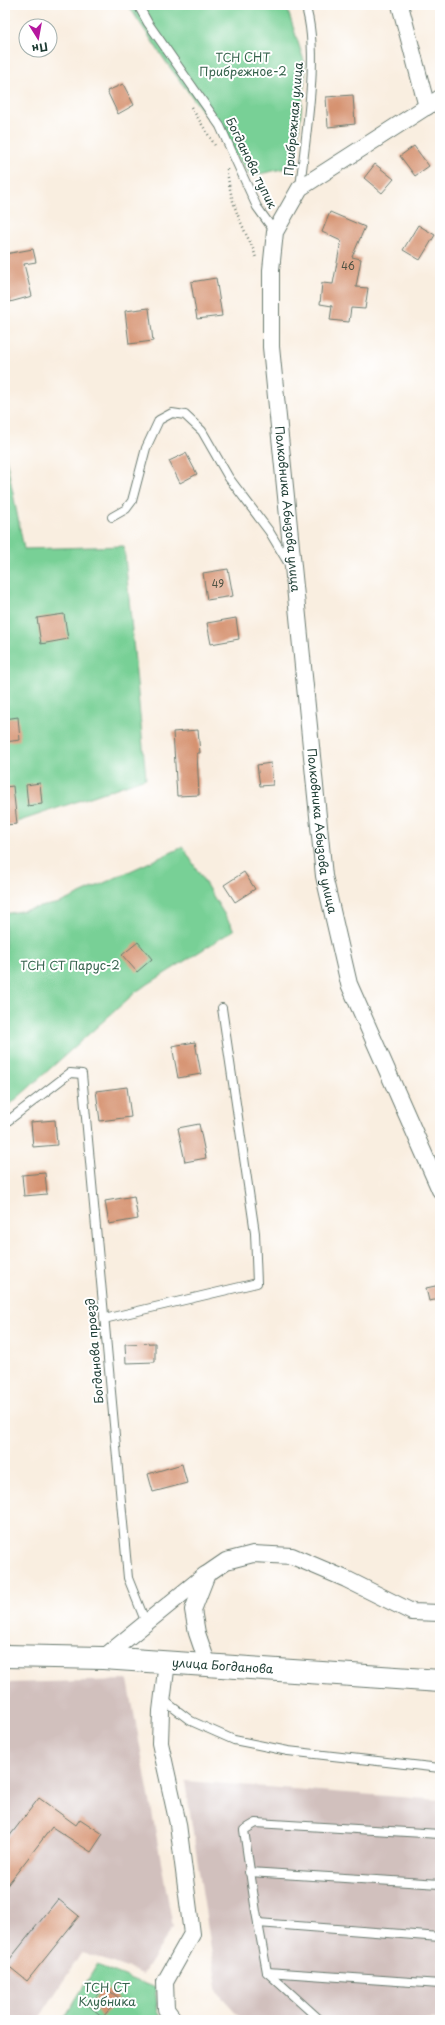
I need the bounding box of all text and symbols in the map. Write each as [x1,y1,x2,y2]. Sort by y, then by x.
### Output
north arrow [18,18,58,58]
text: Пн [31,38,49,58]
park label: ТСН СНТ Прибрежное-2 [199,48,287,80]
street label: Прибрежная улица [279,61,307,177]
street label: Богданова тупик [222,114,282,212]
house number: 46 [341,258,355,273]
street label: Полковника Абызова улица [271,425,306,593]
house number: 49 [212,576,224,591]
street label: Полковника Абызова улица [303,747,342,916]
park label: ТСН СТ Парус-2 [20,956,120,974]
street label: Богданова проезд [80,1297,108,1405]
street label: улица Богданова [172,1653,275,1678]
park label: ТСН СТ Клубника [78,1978,136,2010]

